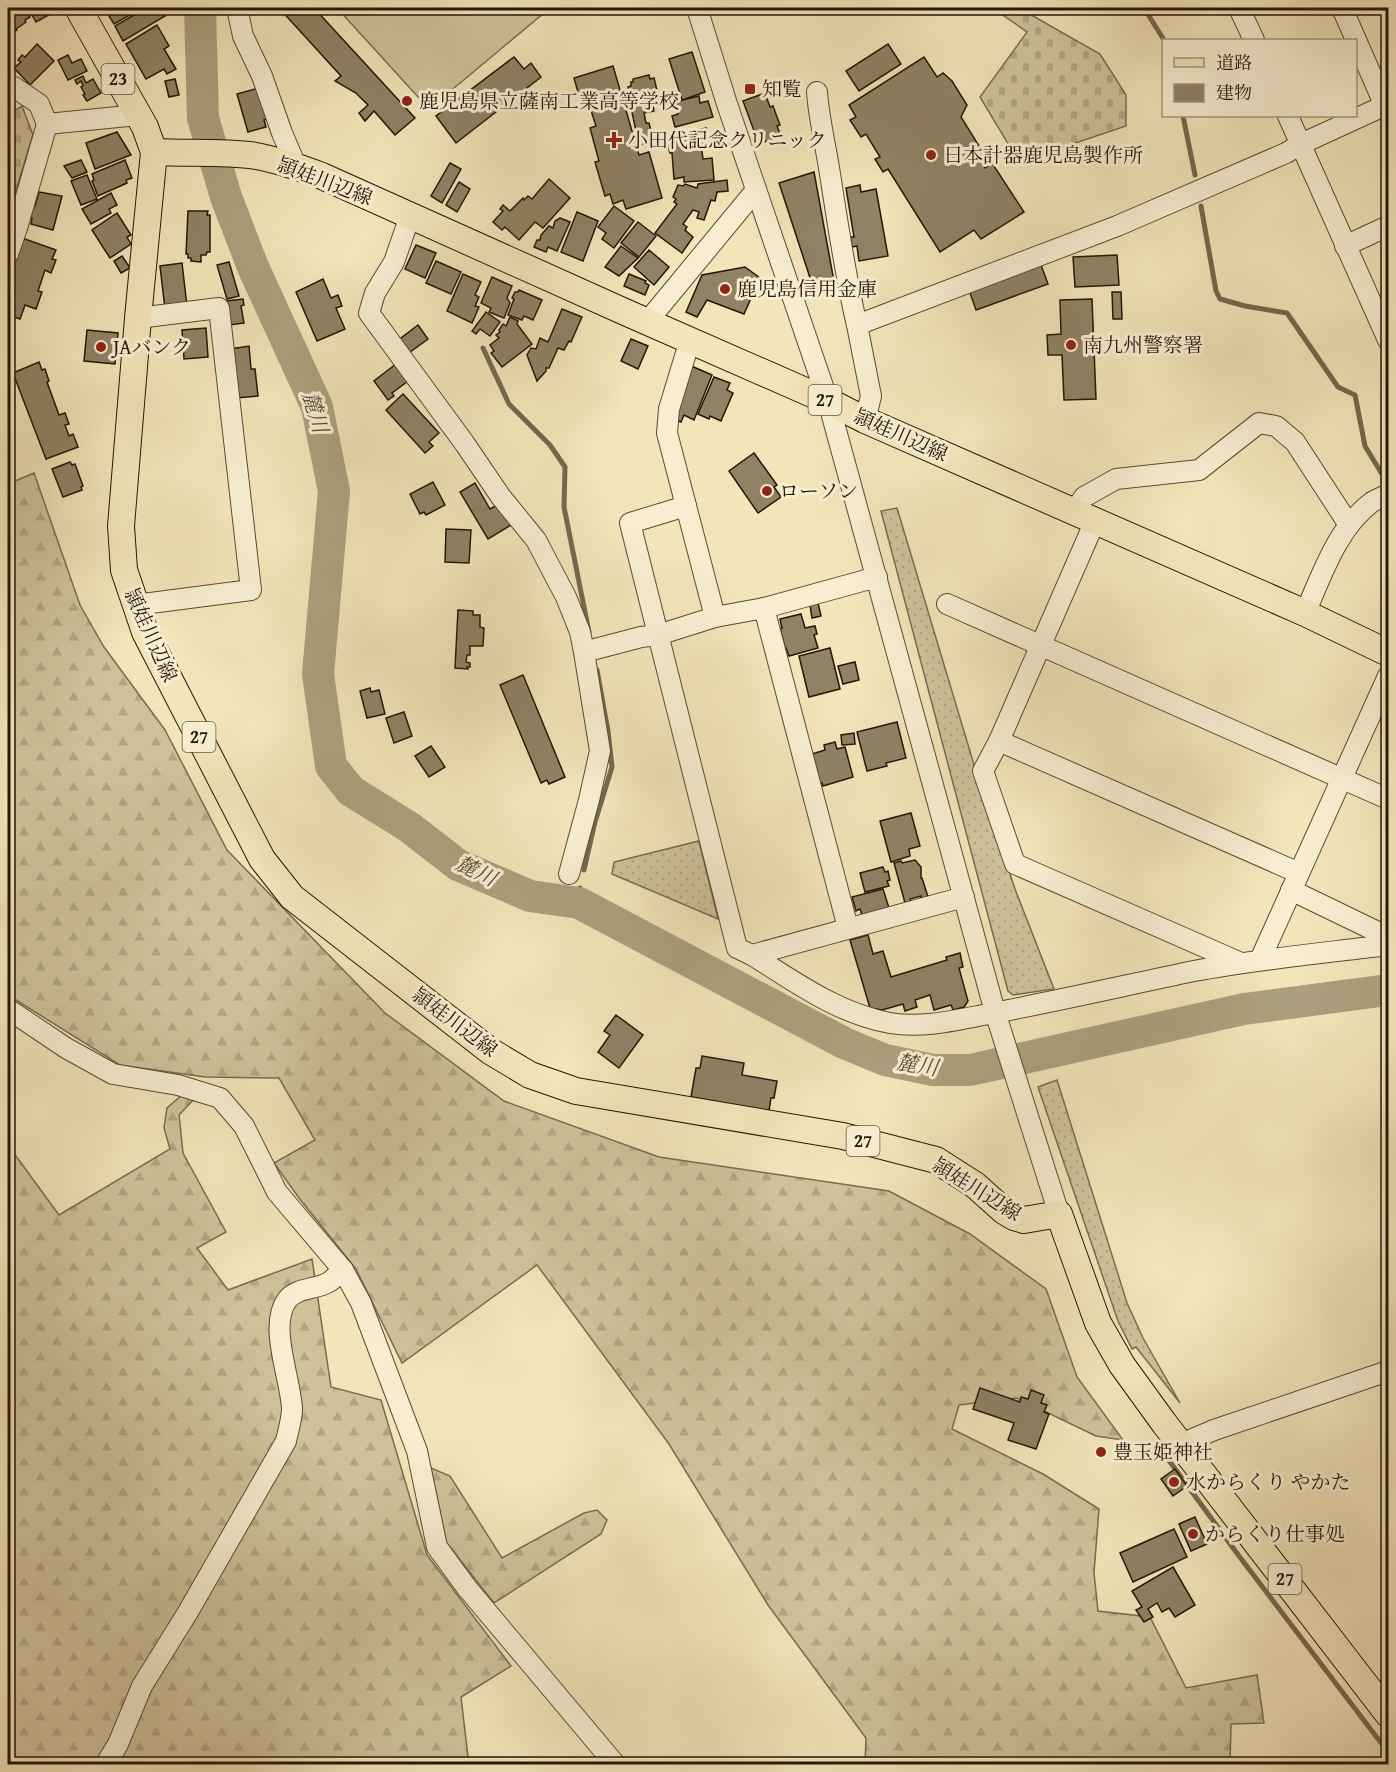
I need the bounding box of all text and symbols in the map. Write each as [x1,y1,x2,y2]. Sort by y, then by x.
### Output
legend [1162,39,1357,117]
text: 道路 [1216,49,1252,76]
road number: 23 [102,64,134,94]
place label: 知覧 [762,74,802,103]
text: 建物 [1216,79,1252,106]
marker: 知覧 [743,82,757,96]
place label: 鹿児島県立薩南工業高等学校 [419,86,679,115]
marker: 鹿児島県立薩南工業高等学校 [400,94,414,108]
place label: 小田代記念クリニック [628,125,827,154]
marker: 小田代記念クリニック [605,131,623,149]
place label: 日本計器鹿児島製作所 [943,140,1143,169]
marker: 日本計器鹿児島製作所 [924,148,938,162]
street label: 頴娃川辺線 [273,149,377,212]
place label: 鹿児島信用金庫 [737,274,877,303]
marker: 鹿児島信用金庫 [718,282,732,296]
place label: 南九州警察署 [1083,330,1203,359]
place label: JAバンク [110,332,191,361]
marker: 南九州警察署 [1064,338,1078,352]
marker: JAバンク [94,340,108,354]
road number: 27 [808,385,842,415]
water label: 麓川 [295,387,337,438]
street label: 頴娃川辺線 [850,401,953,468]
place label: ローソン [779,476,858,505]
marker: ローソン [760,484,774,498]
street label: 頴娃川辺線 [118,583,185,686]
road number: 27 [182,722,216,752]
water label: 麓川 [451,847,504,895]
street label: 頴娃川辺線 [407,980,504,1063]
water label: 麓川 [894,1046,942,1083]
road number: 27 [846,1126,880,1156]
street label: 頴娃川辺線 [927,1150,1027,1227]
place label: 豊玉姫神社 [1113,1437,1213,1466]
marker: 豊玉姫神社 [1094,1445,1108,1459]
place label: 水からくり やかた [1186,1467,1350,1496]
marker: 水からくり やかた [1167,1475,1181,1489]
place label: からくり仕事処 [1205,1519,1345,1548]
marker: からくり仕事処 [1186,1527,1200,1541]
road number: 27 [1268,1564,1302,1594]

